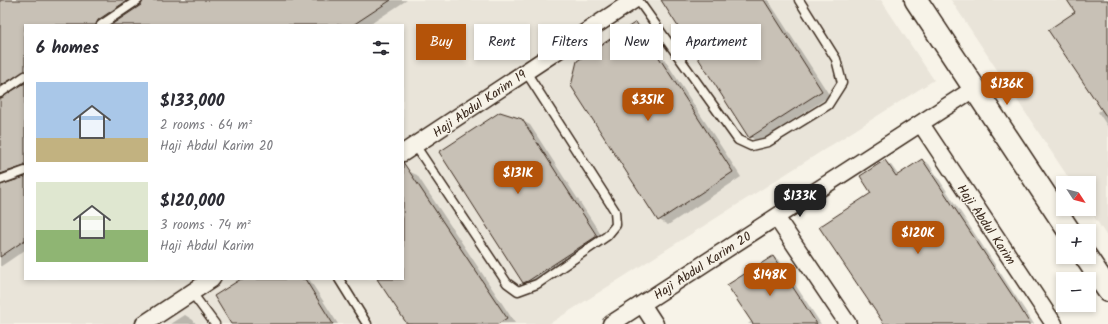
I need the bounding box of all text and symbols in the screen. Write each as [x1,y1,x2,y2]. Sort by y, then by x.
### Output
chip: Buy [416,24,466,60]
chip: Rent [474,24,530,60]
chip: Filters [538,24,602,60]
chip: New [610,24,663,60]
chip: Apartment [671,24,761,60]
text: 6 homes [36,35,99,62]
icon: filters [370,37,392,59]
street label: Haji Abdul Karim 19 [429,65,532,144]
pin: $136K [979,72,1035,106]
text: $136K [990,74,1024,95]
text: $133,000 [160,88,224,115]
pin: $351K [620,88,676,122]
text: $351K [631,90,665,111]
icon: home [68,98,116,146]
text: 2 rooms · 64 m² [160,115,252,136]
text: Haji Abdul Karim 20 [160,136,273,157]
pin: $131K [490,161,546,195]
text: $131K [503,163,533,184]
north arrow [1056,176,1096,216]
map controls [1056,176,1096,312]
street label: Haji Abdul Karim [951,180,1021,270]
pin: $133K [772,184,828,218]
text: $133K [783,186,817,207]
text: $120,000 [160,188,224,215]
icon: home [68,198,116,246]
text: 3 rooms · 74 m² [160,215,251,236]
pin: $120K [890,221,946,255]
text: $120K [901,223,935,244]
button: + [1056,224,1096,264]
street label: Haji Abdul Karim 20 [650,226,756,306]
text: Haji Abdul Karim [160,236,254,257]
pin: $148K [742,263,798,297]
text: $148K [753,265,787,286]
button: − [1056,272,1096,312]

